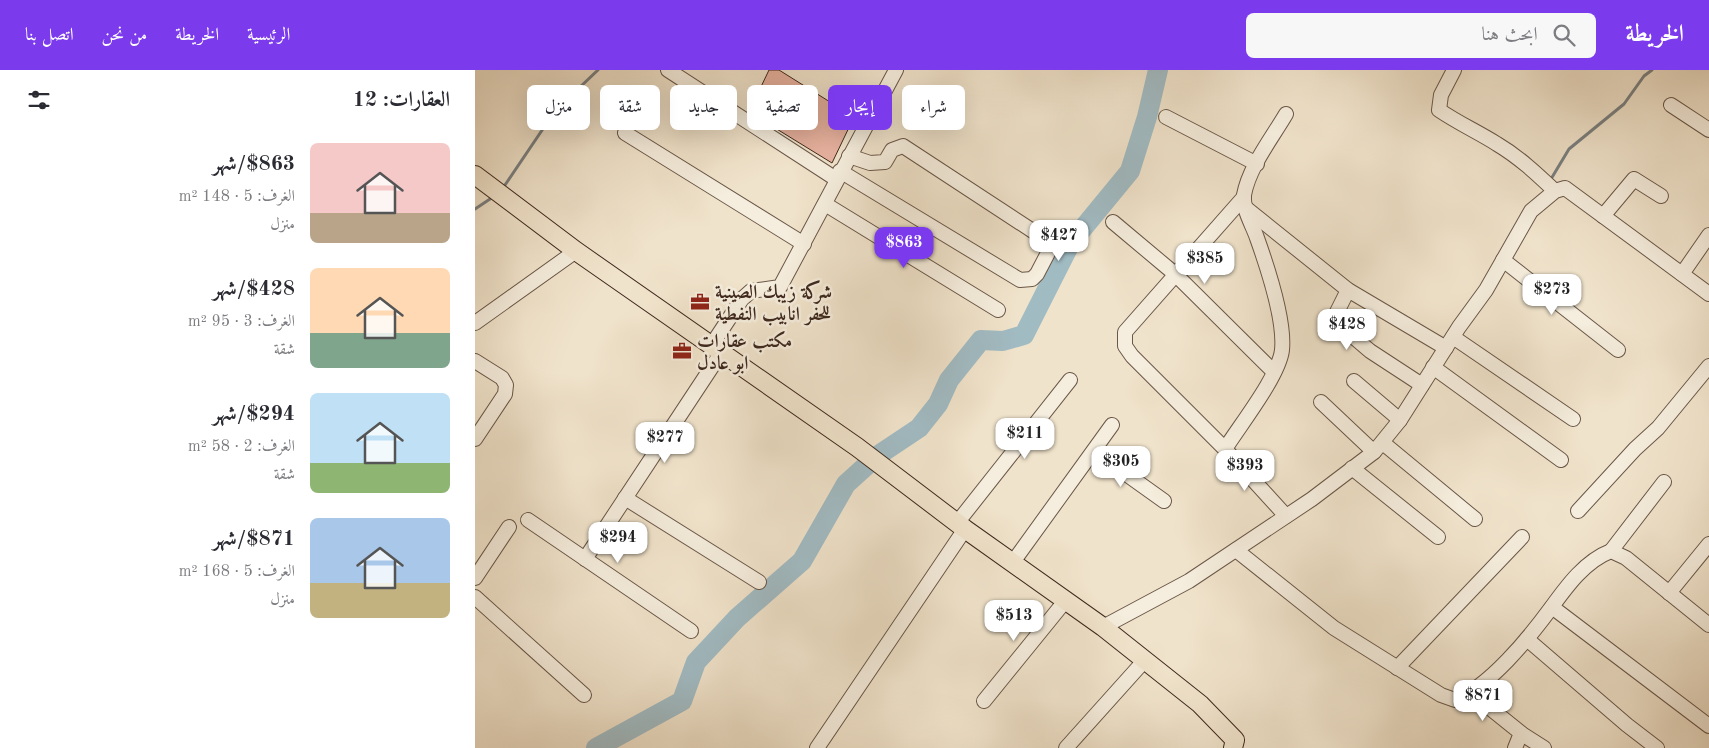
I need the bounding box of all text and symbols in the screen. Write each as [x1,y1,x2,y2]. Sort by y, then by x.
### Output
search box [1246,13,1596,58]
icon: search [1550,21,1578,49]
text: الخريطة [1626,23,1684,47]
text: اتصل بنا [25,26,74,44]
text: من نحن [102,26,147,44]
text: الخريطة [175,26,219,44]
text: الرئيسية [247,26,290,44]
text: ابحث هنا [1482,26,1538,45]
chip: منزل [527,85,590,130]
chip: شقة [600,85,660,130]
chip: جديد [670,85,737,130]
chip: تصفية [747,85,818,130]
chip: إيجار [828,85,892,130]
chip: شراء [902,85,965,130]
icon: filters [25,86,53,114]
text: العقارات: 12 [353,90,450,111]
text: $863/شهر [213,154,295,175]
icon: home [350,163,410,223]
text: الغرف: 5 · 148 m² [179,189,295,205]
text: منزل [270,217,295,233]
pin: $427 [1029,220,1089,262]
pin: $863 [874,226,934,269]
text: $427 [1040,228,1078,244]
text: $863 [885,235,923,251]
pin: $385 [1175,242,1235,285]
text: $385 [1186,251,1224,267]
pin: $273 [1522,274,1582,316]
text: $428/شهر [213,279,295,300]
place label: شركة زيبك الصينية للحفر انابيب النفطية [715,280,832,326]
text: $273 [1533,282,1571,298]
icon: home [350,288,410,348]
office icon: شركة زيبك الصينية للحفر انابيب النفطية [689,291,711,313]
pin: $428 [1317,308,1377,351]
text: الغرف: 3 · 95 m² [188,314,295,330]
text: $428 [1328,317,1366,333]
place label: مكتب عقارات ابو عادل [697,330,792,375]
office icon: مكتب عقارات ابو عادل [671,340,693,362]
text: شقة [274,342,295,358]
text: $294/شهر [213,404,295,425]
icon: home [350,413,410,473]
pin: $211 [995,418,1055,460]
pin: $277 [635,422,695,464]
text: $211 [1006,426,1044,442]
text: $277 [646,430,684,446]
text: الغرف: 2 · 58 m² [188,439,295,455]
pin: $305 [1091,446,1151,488]
pin: $393 [1215,450,1275,492]
text: $305 [1102,454,1140,470]
text: $393 [1226,458,1264,474]
text: شقة [274,467,295,483]
pin: $294 [588,522,648,564]
text: $871/شهر [213,529,295,550]
text: $294 [599,530,637,546]
icon: home [350,538,410,598]
text: الغرف: 5 · 168 m² [179,564,295,580]
text: منزل [270,592,295,608]
pin: $513 [984,600,1044,642]
text: $513 [995,608,1033,624]
pin: $871 [1453,680,1513,722]
text: $871 [1464,688,1502,704]

